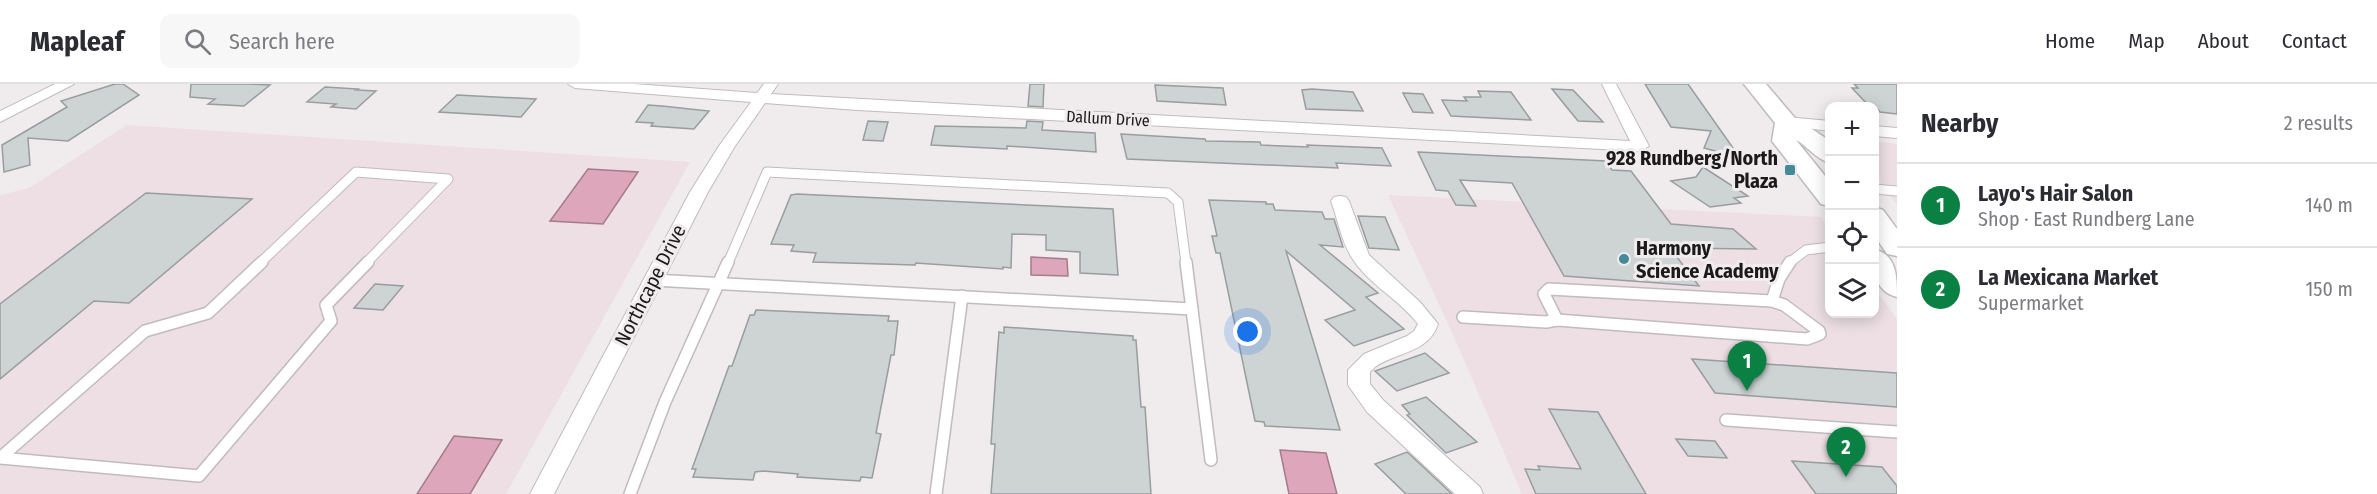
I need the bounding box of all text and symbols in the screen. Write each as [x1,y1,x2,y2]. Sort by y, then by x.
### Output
search box [160,14,580,68]
text: Mapleaf [30,25,124,58]
icon: search [181,25,214,58]
text: Search here [229,28,335,55]
text: Home [2045,28,2095,54]
text: Map [2128,28,2165,54]
text: About [2198,28,2249,54]
text: Contact [2282,28,2347,54]
map controls [1825,102,1879,318]
button: + [1825,102,1879,156]
street label: Dallum Drive [1066,107,1150,130]
text: Nearby [1921,108,1998,139]
text: 2 results [2284,111,2353,135]
place label: 928 Rundberg/North Plaza [1606,146,1778,193]
button: − [1825,156,1879,210]
marker: 928 Rundberg/North Plaza [1783,163,1797,177]
text: Layo's Hair Salon [1978,180,2133,207]
text: 1 [1936,193,1945,217]
text: 140 m [2305,193,2353,217]
text: Shop · East Rundberg Lane [1978,207,2195,231]
button: locate [1825,210,1879,264]
street label: Northcape Drive [609,221,691,349]
place label: Harmony Science Academy [1636,236,1779,283]
marker: Harmony Science Academy [1617,252,1631,266]
button: layers [1825,264,1879,318]
text: La Mexicana Market [1978,264,2158,291]
text: 2 [1936,277,1945,301]
text: 150 m [2306,277,2353,301]
text: Supermarket [1978,291,2084,315]
your location [1233,317,1262,346]
pin: 1 [1728,342,1766,391]
pin: 2 [1826,428,1866,477]

